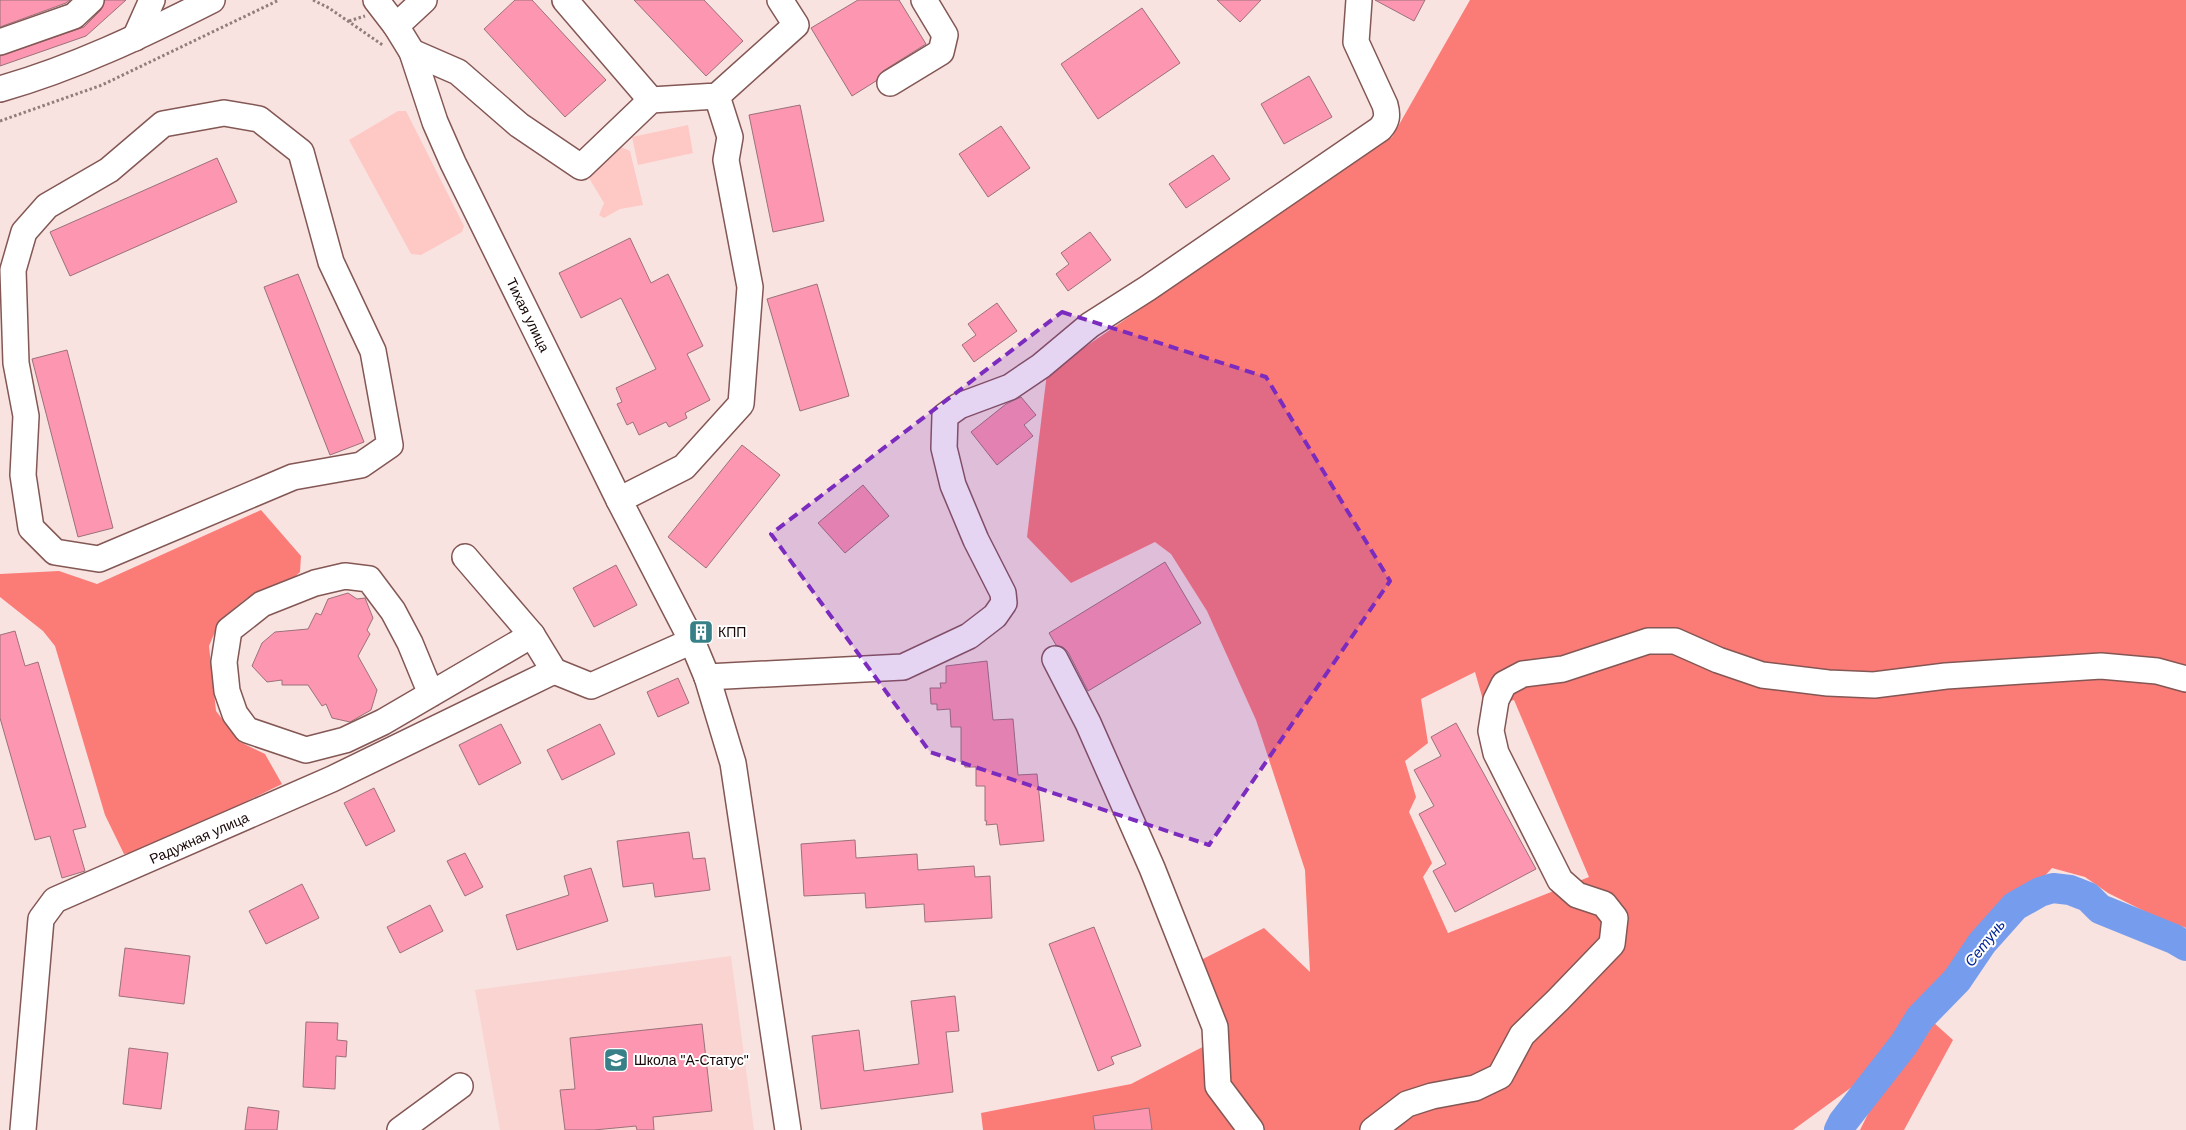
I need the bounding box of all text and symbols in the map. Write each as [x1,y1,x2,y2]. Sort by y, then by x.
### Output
street label: Тихая улица [503,275,553,355]
building icon: КПП [688,619,714,645]
place label: КПП [718,624,746,640]
street label: Радужная улица [147,809,251,867]
water label: Сетунь [1961,916,2008,970]
school or university icon: Школа "А-Статус" [603,1047,629,1073]
place label: Школа "А-Статус" [634,1052,749,1068]

